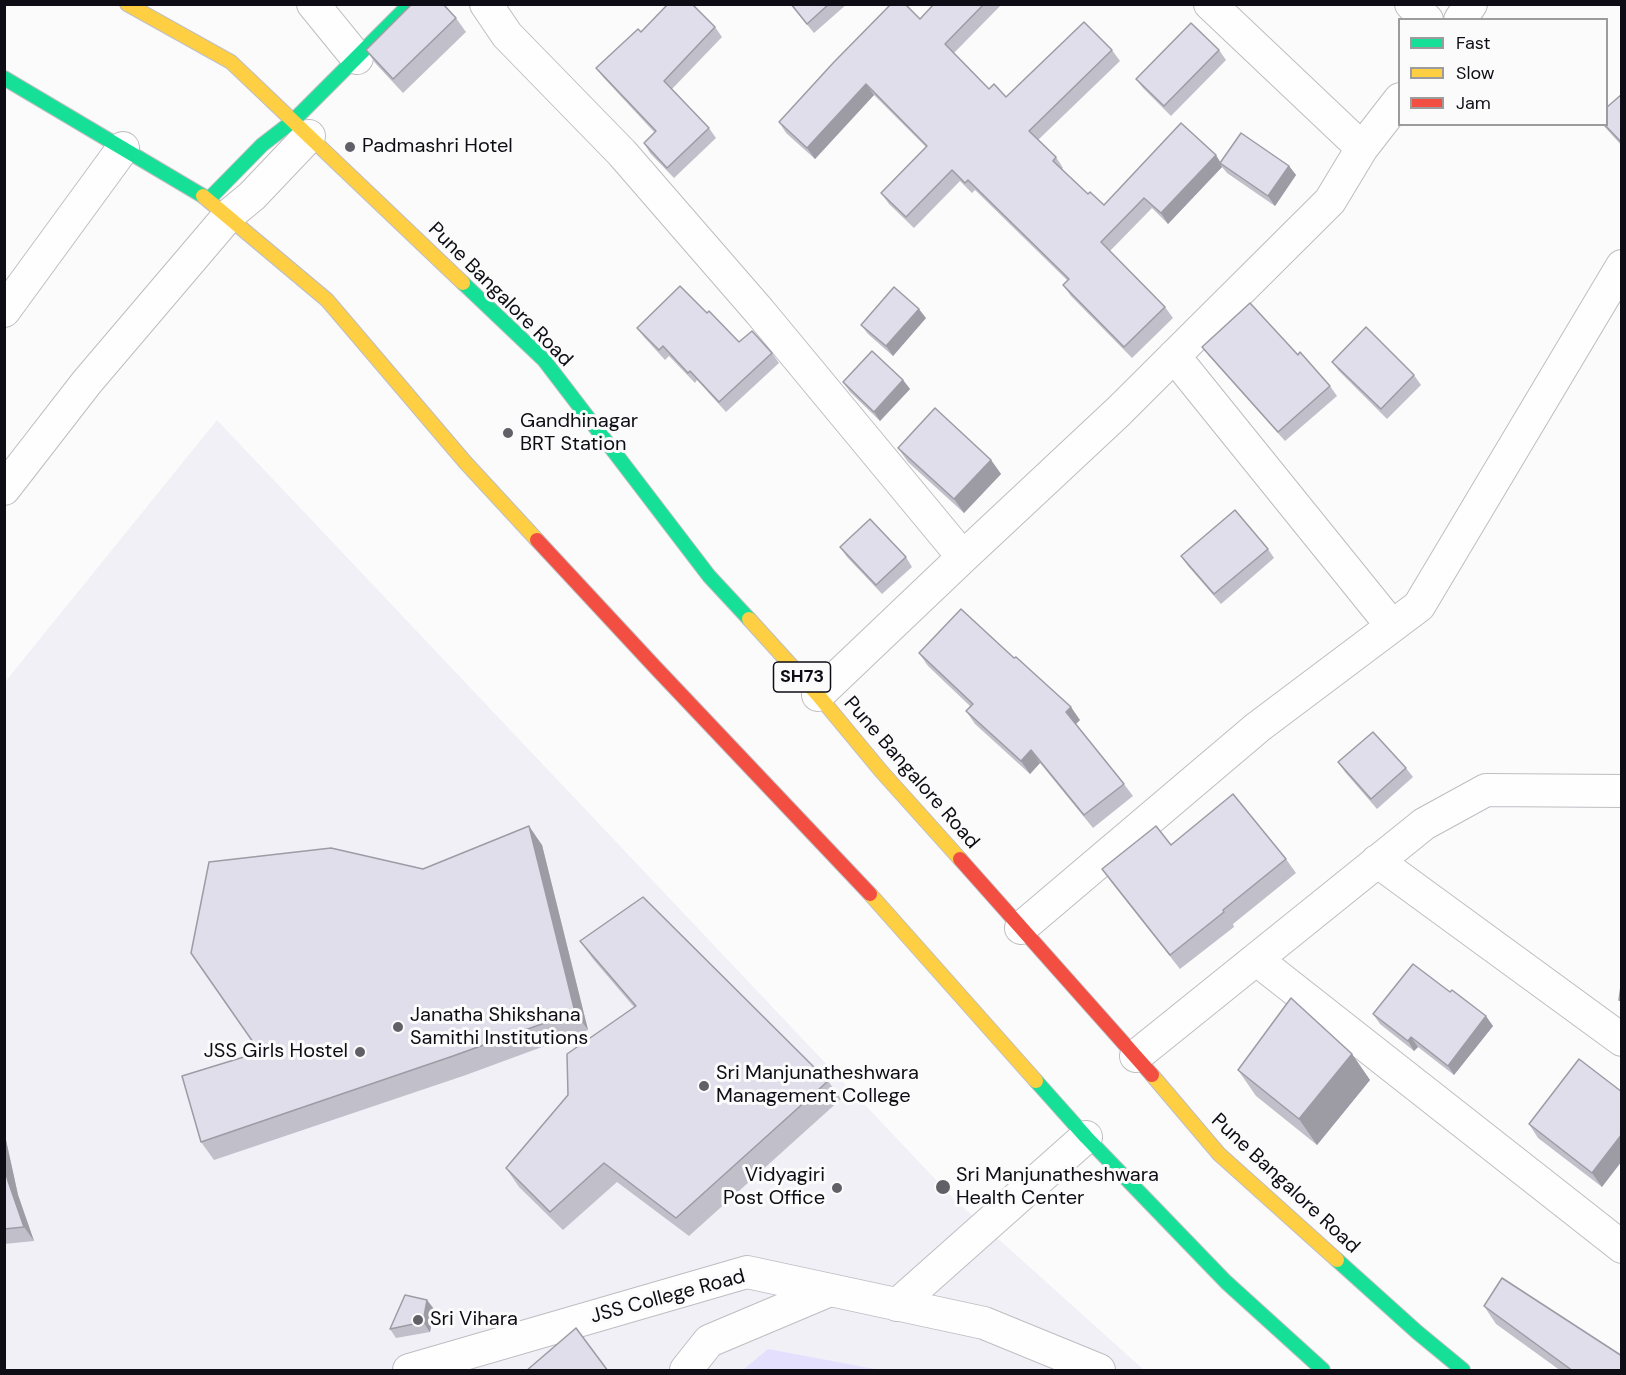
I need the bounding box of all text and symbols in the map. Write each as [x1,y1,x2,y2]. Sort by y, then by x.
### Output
legend [1398,18,1608,126]
text: Fast [1456,31,1491,55]
text: Slow [1456,61,1495,85]
text: Jam [1456,91,1491,115]
place label: Padmashri Hotel [362,135,513,159]
marker: Padmashri Hotel [343,140,357,154]
street label: Pune Bangalore Road [423,218,577,372]
place label: Gandhinagar BRT Station [520,410,638,457]
marker: Gandhinagar BRT Station [501,426,515,440]
road number: SH73 [774,662,830,692]
street label: Pune Bangalore Road [838,692,984,854]
place label: Janatha Shikshana Samithi Institutions [410,1004,588,1051]
marker: Janatha Shikshana Samithi Institutions [391,1020,405,1034]
place label: JSS Girls Hostel [204,1040,348,1064]
marker: JSS Girls Hostel [353,1045,367,1059]
place label: Sri Manjunatheshwara Management College [716,1062,919,1109]
marker: Sri Manjunatheshwara Management College [697,1079,711,1093]
street label: Pune Bangalore Road [1206,1109,1364,1259]
place label: Vidyagiri Post Office [723,1164,825,1211]
place label: Sri Manjunatheshwara Health Center [956,1164,1159,1211]
marker: Sri Manjunatheshwara Health Center [934,1178,952,1196]
marker: Vidyagiri Post Office [830,1181,844,1195]
street label: JSS College Road [588,1265,748,1329]
place label: Sri Vihara [430,1308,518,1332]
marker: Sri Vihara [411,1313,425,1327]

